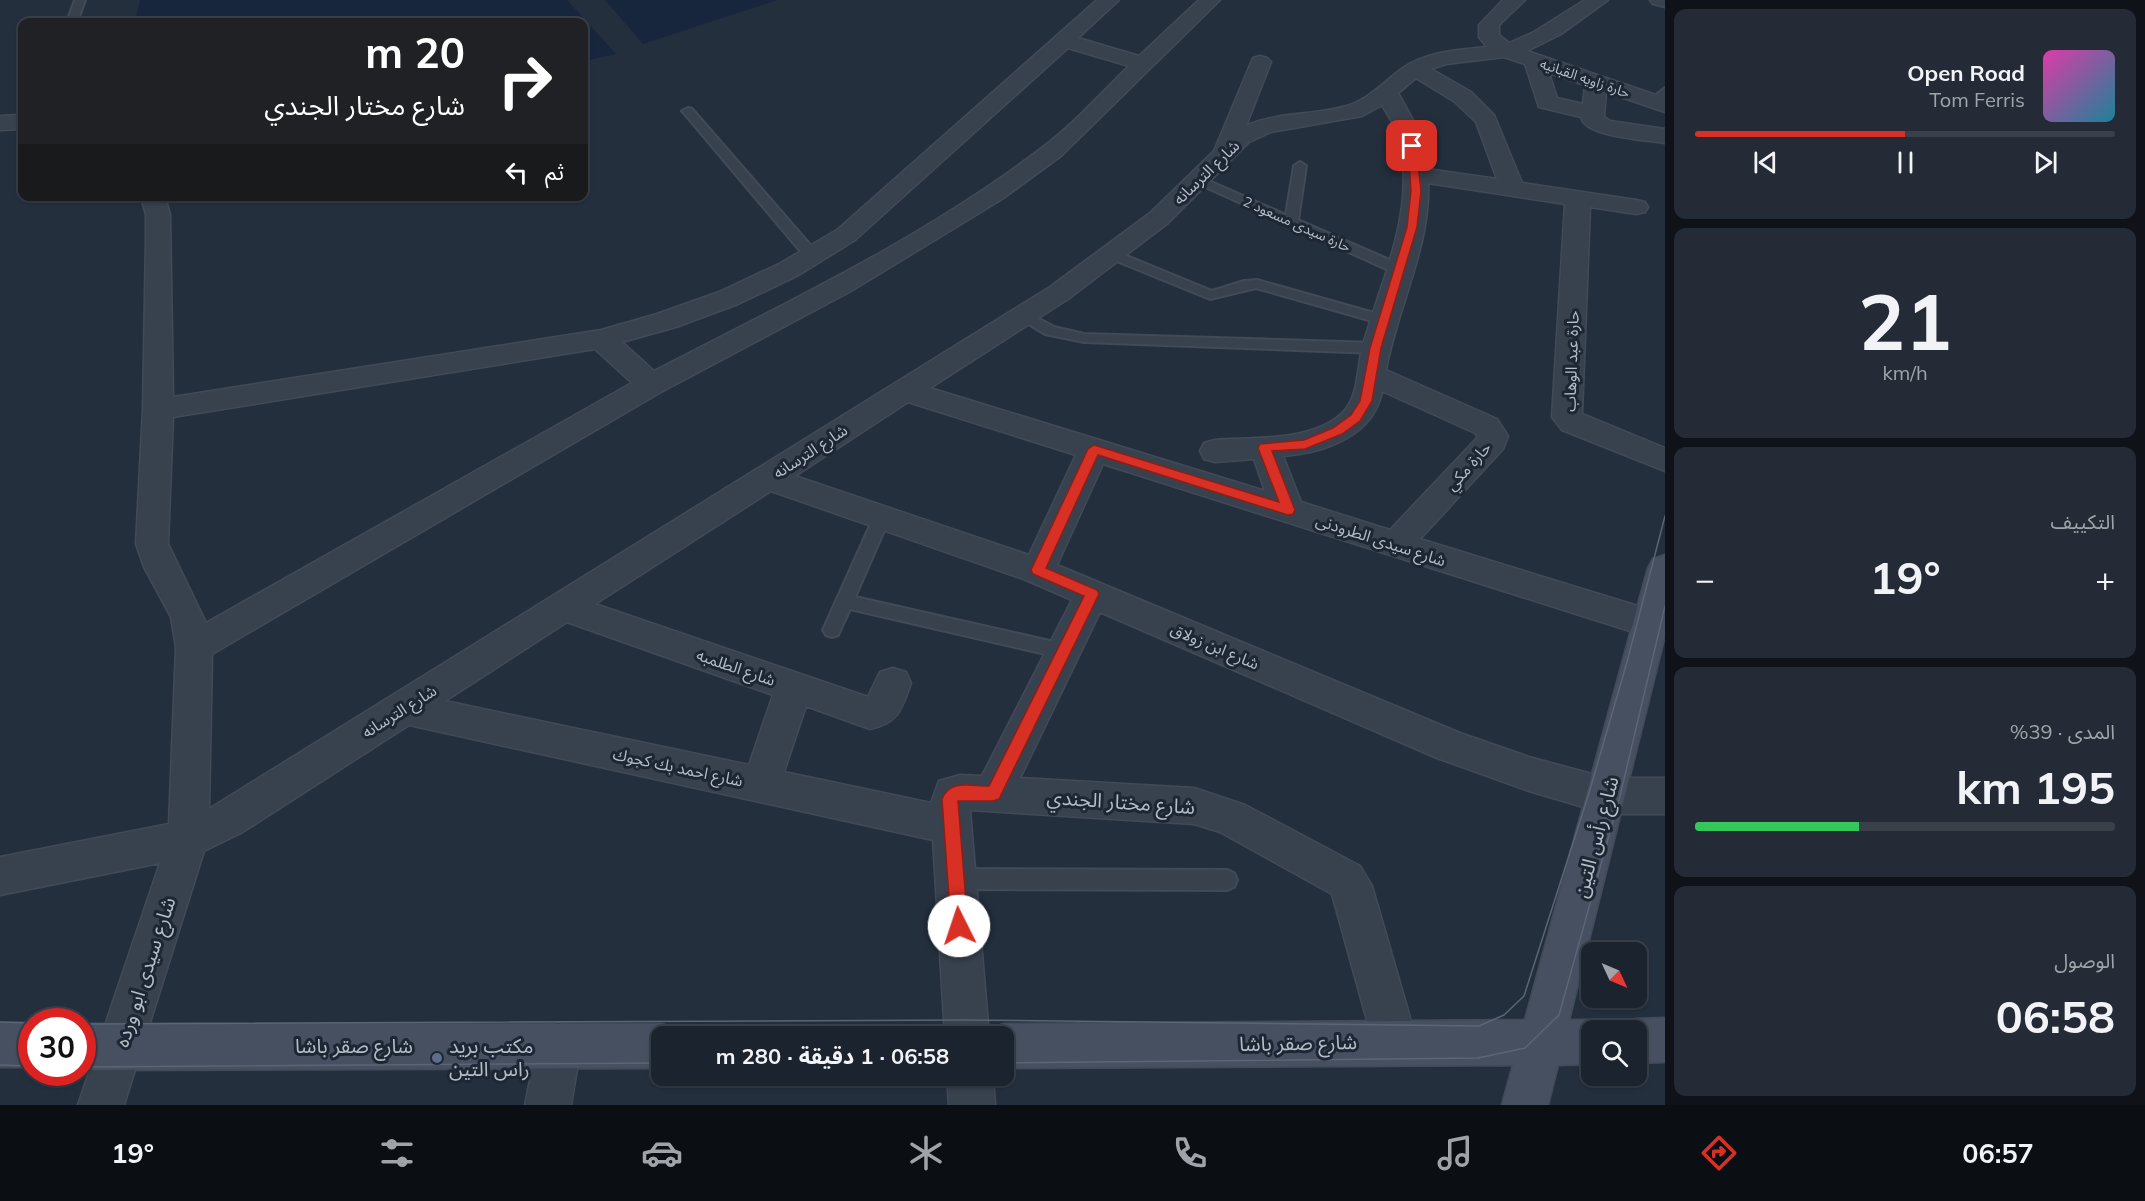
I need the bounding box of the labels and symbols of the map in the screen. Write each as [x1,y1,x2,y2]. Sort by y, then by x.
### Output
street label: حارة زاويه القبانيه [1538,54,1632,102]
pin [1386,120,1437,171]
street label: شارع الترسانه [1169,135,1245,211]
street label: حارة سيدى مسعود 2 [1240,192,1354,256]
street label: حارة عبد الوهاب [1559,310,1583,412]
street label: شارع الترسانه [769,420,852,485]
street label: حارة مكي [1441,438,1497,496]
street label: شارع سيدى الطرودنى [1313,510,1448,573]
street label: شارع ابن زولاق [1167,618,1262,676]
street label: شارع الطلمبه [693,644,778,693]
street label: شارع الترسانه [358,680,442,744]
street label: شارع احمد بك كجوك [611,743,745,793]
street label: شارع رأس التين [1567,773,1627,901]
street label: شارع مختار الجندي [1046,784,1196,823]
street label: شارع سيدى ابو ورده [108,894,183,1051]
position arrow [927,894,991,958]
north arrow [1581,942,1647,1008]
speed limit sign: 30 [18,1008,96,1086]
street label: شارع صقر باشا [1239,1029,1357,1059]
street label: شارع صقر باشا [295,1033,413,1061]
place label: مكتب بريد راس التين [449,1033,534,1081]
marker: مكتب بريد راس التين [430,1051,444,1065]

